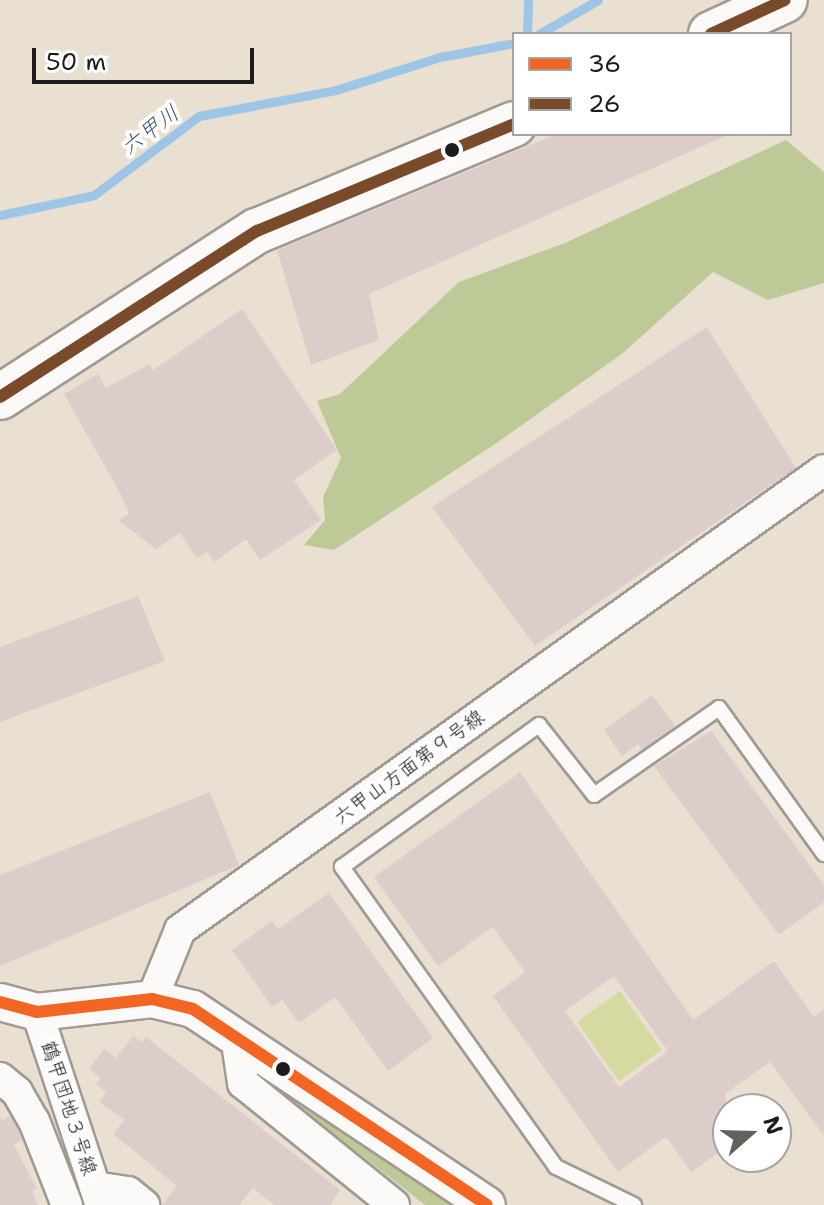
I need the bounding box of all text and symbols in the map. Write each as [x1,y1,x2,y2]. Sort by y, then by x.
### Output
scale bar [36,32,258,82]
legend [512,32,792,136]
text: 50 m [46,46,106,78]
text: 36 [588,48,621,80]
text: 26 [588,88,621,120]
water label: 六甲川 [116,100,184,160]
unlabelled marker [444,142,460,158]
street label: 六甲山方面第９号線 [329,704,489,830]
street label: 鶴甲団地３号線 [36,1038,102,1178]
unlabelled marker [275,1061,291,1077]
north arrow [712,1093,792,1173]
text: N [757,1112,790,1138]

